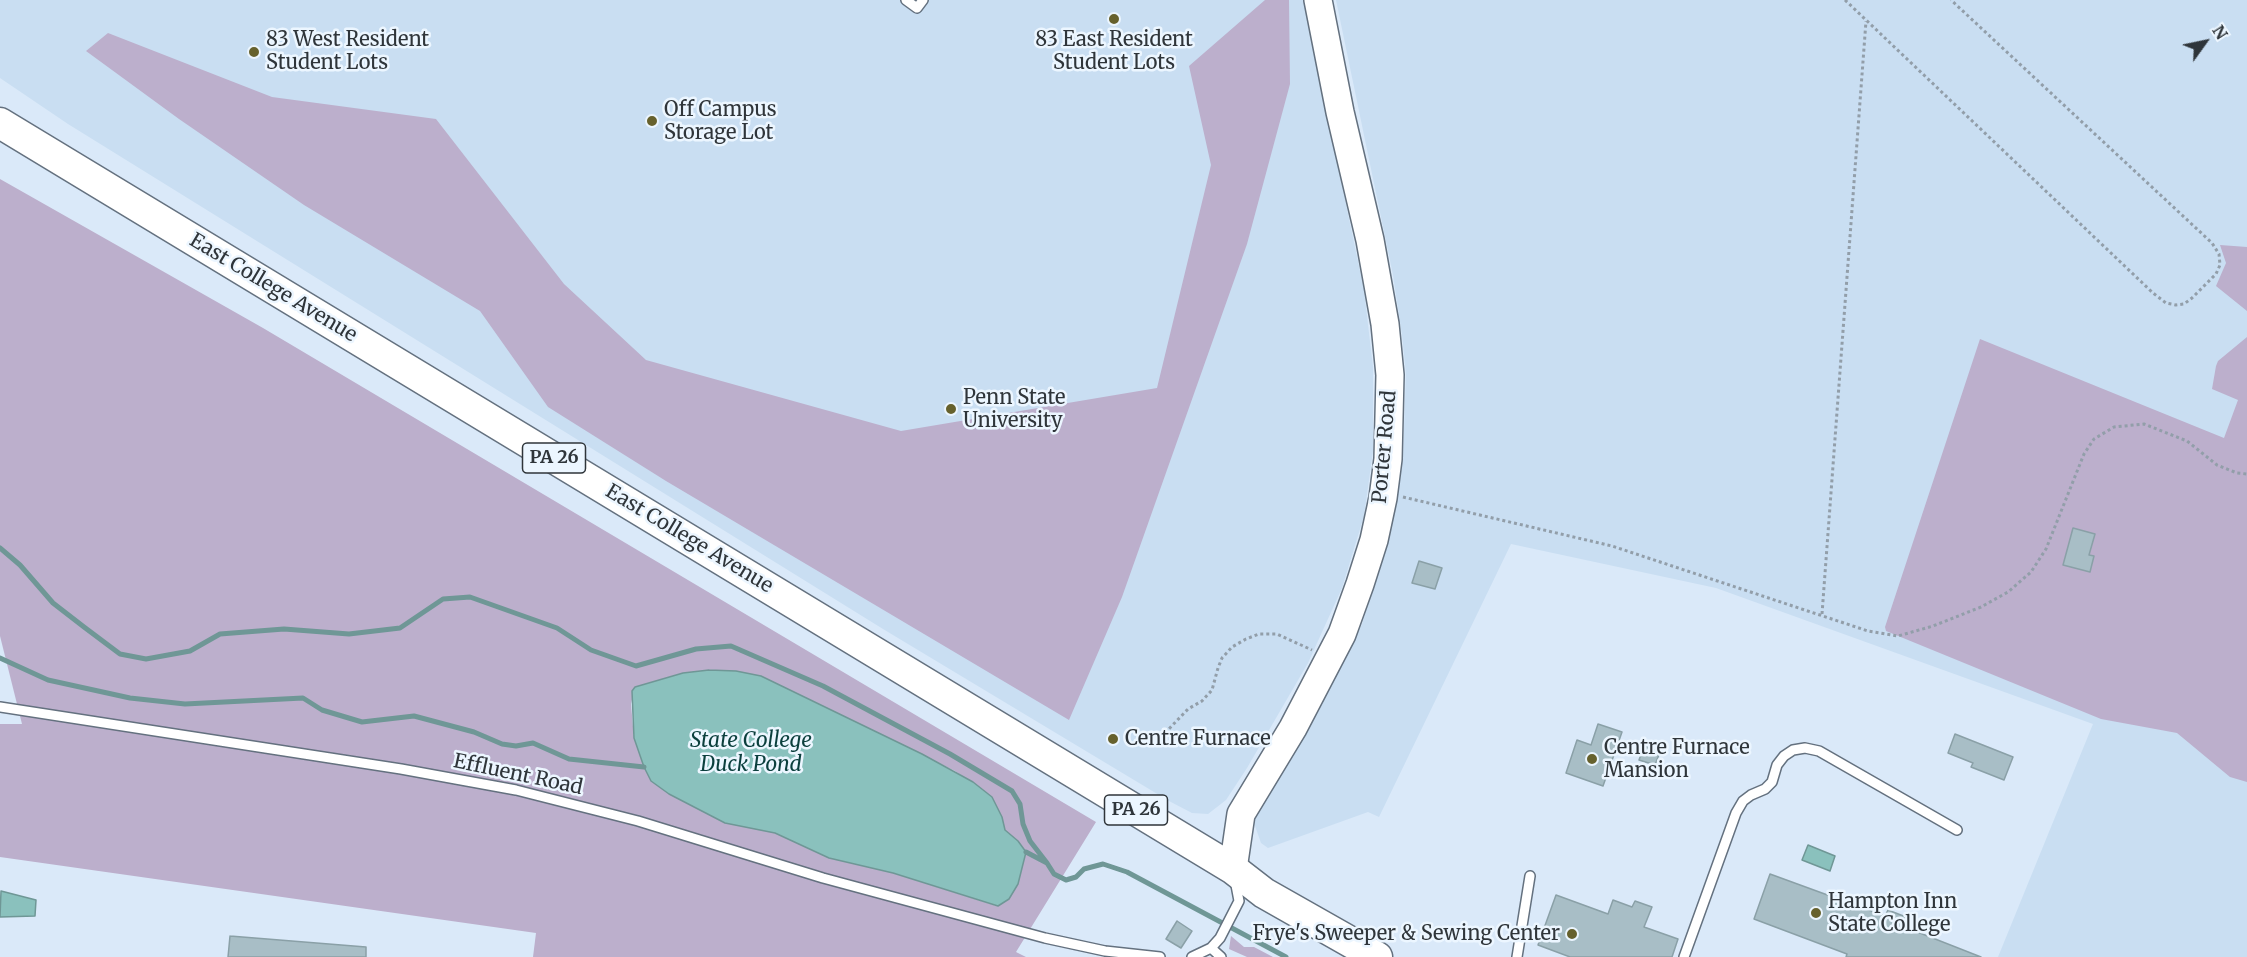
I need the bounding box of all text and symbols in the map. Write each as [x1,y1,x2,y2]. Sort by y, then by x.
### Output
marker: 83 East Resident Student Lots [1107,12,1121,26]
north arrow [2175,12,2235,72]
text: N [2208,21,2232,43]
place label: 83 West Resident Student Lots [266,28,429,75]
place label: 83 East Resident Student Lots [1035,28,1193,75]
marker: 83 West Resident Student Lots [247,45,261,59]
place label: Off Campus Storage Lot [664,98,777,145]
marker: Off Campus Storage Lot [645,114,659,128]
street label: East College Avenue [185,229,361,347]
place label: Penn State University [963,386,1065,433]
street label: Porter Road [1368,390,1402,504]
marker: Penn State University [944,402,958,416]
road number: PA 26 [522,443,586,473]
street label: East College Avenue [601,480,777,598]
place label: Centre Furnace [1125,727,1271,751]
water label: State College Duck Pond [690,728,812,778]
marker: Centre Furnace [1106,732,1120,746]
place label: Centre Furnace Mansion [1604,736,1750,783]
street label: Effluent Road [451,750,585,800]
marker: Centre Furnace Mansion [1585,752,1599,766]
road number: PA 26 [1104,795,1168,825]
place label: Hampton Inn State College [1828,890,1957,937]
marker: Hampton Inn State College [1809,906,1823,920]
place label: Frye's Sweeper & Sewing Center [1253,922,1560,946]
marker: Frye's Sweeper & Sewing Center [1565,927,1579,941]

